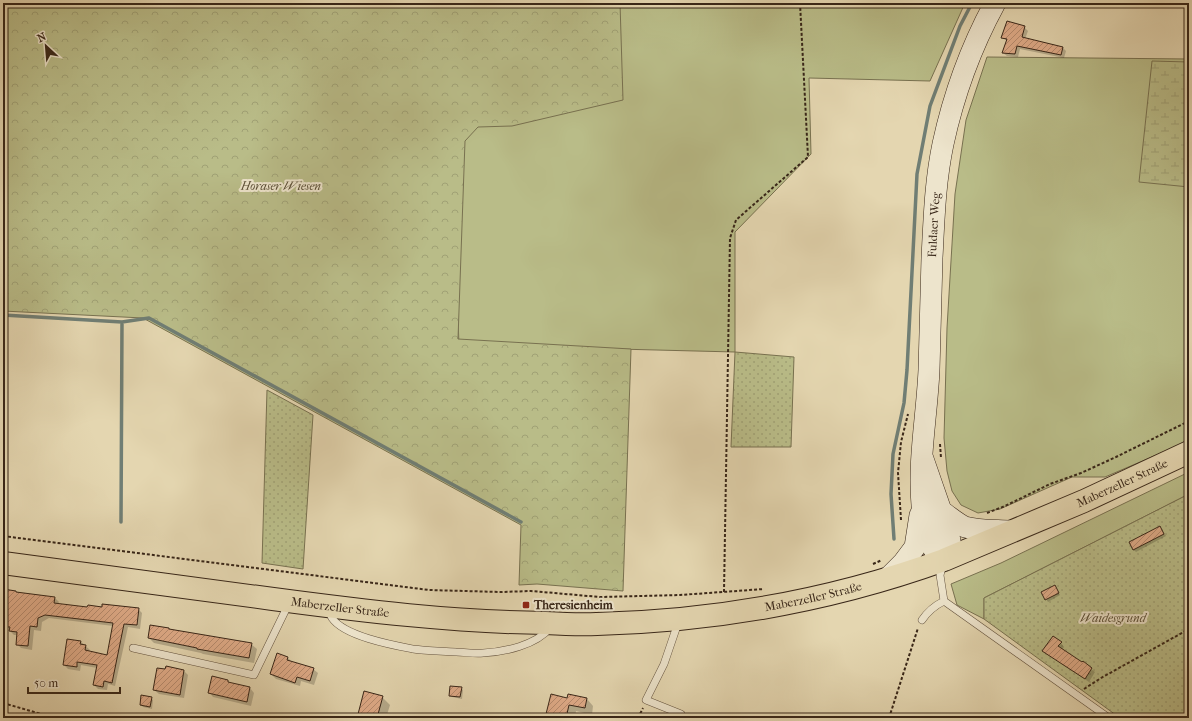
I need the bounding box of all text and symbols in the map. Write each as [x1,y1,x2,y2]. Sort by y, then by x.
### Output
north arrow [26,26,66,66]
text: N [35,30,49,45]
park label: Horaser Wiesen [240,179,321,193]
street label: Fuldaer Weg [925,191,943,258]
street label: Maberzeller Straße [1074,456,1170,510]
street label: Maberzeller Straße [764,579,863,614]
street label: Maberzeller Straße [290,594,390,620]
place label: Theresienheim [533,598,614,612]
marker: Theresienheim [521,600,531,610]
park label: Waidesgrund [1080,611,1148,625]
scale bar [28,669,120,695]
text: 50 m [34,676,58,690]

